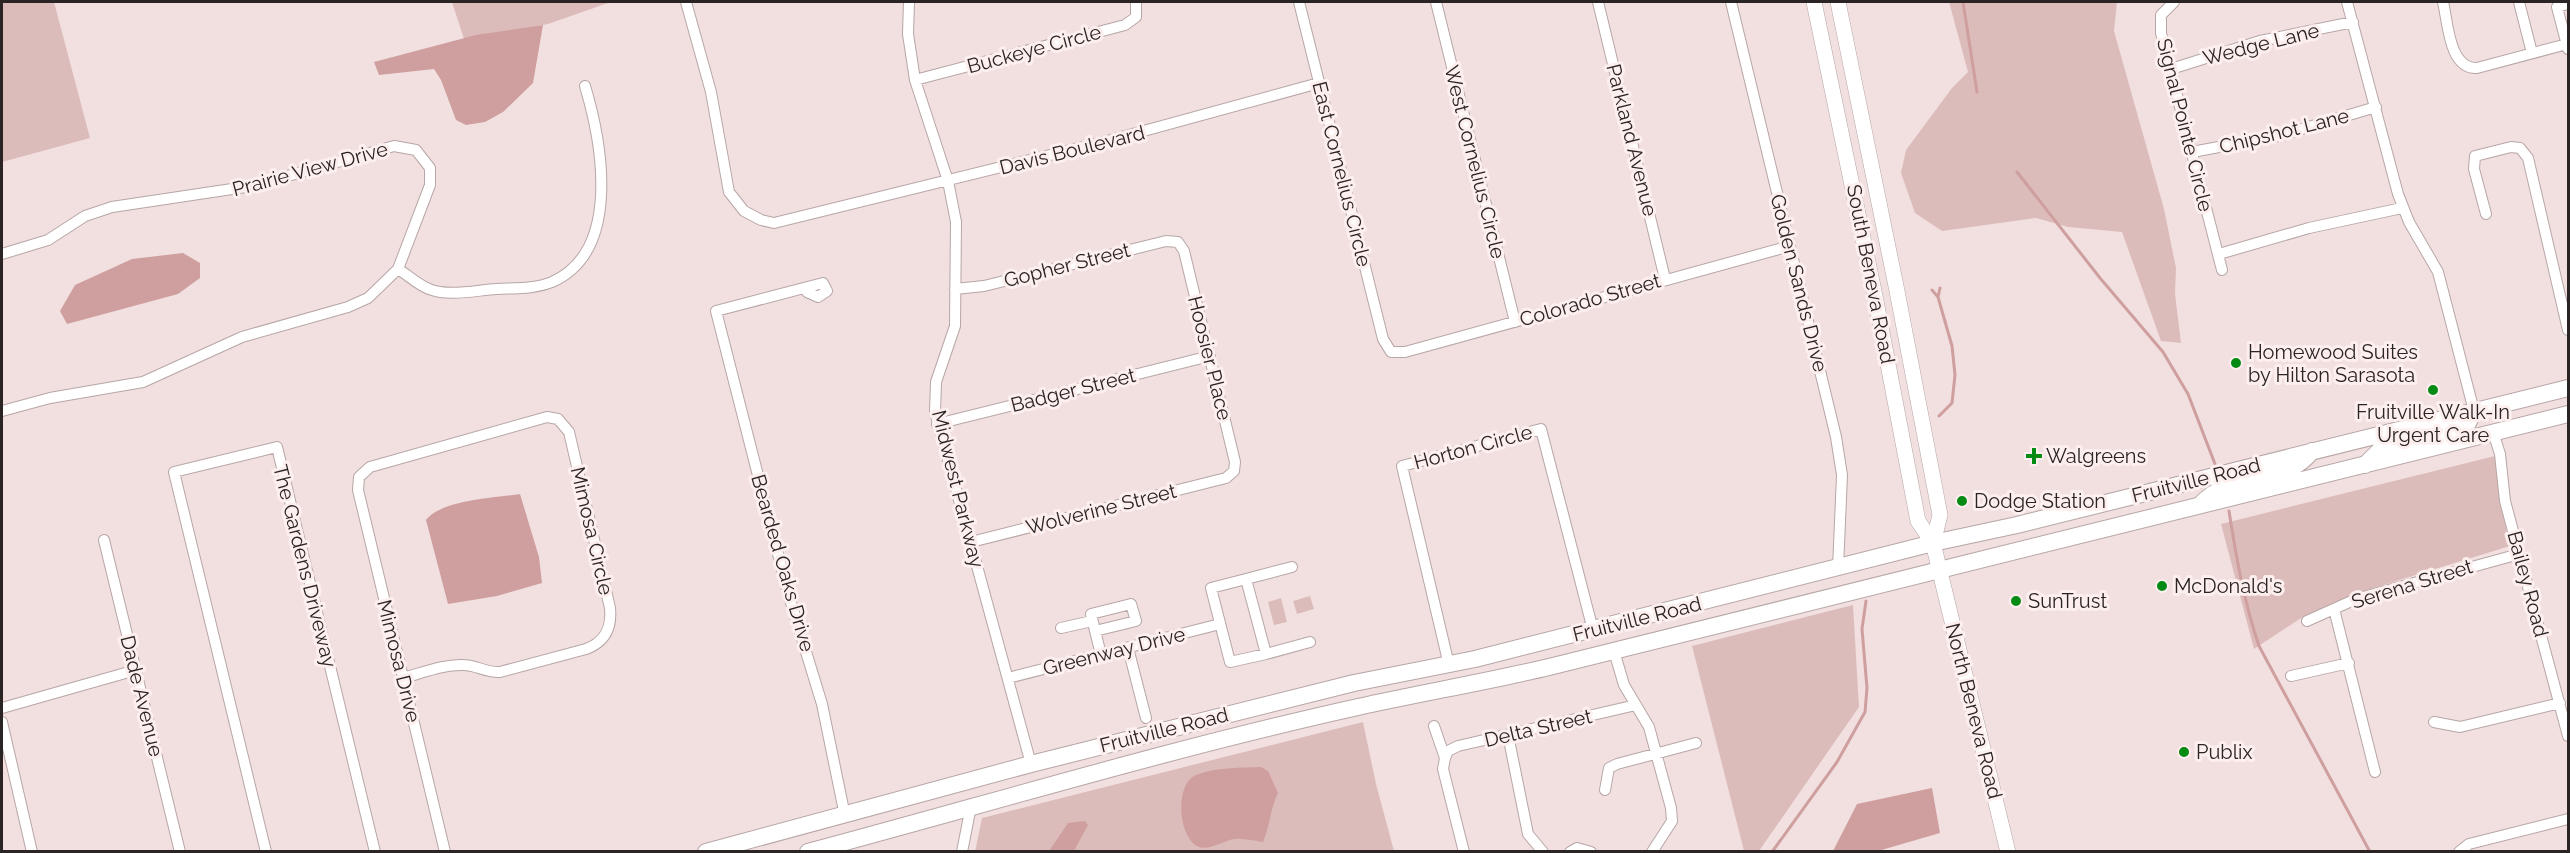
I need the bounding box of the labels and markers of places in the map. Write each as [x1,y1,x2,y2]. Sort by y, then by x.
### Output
place label: Homewood Suites by Hilton Sarasota [2248,340,2418,387]
marker: Homewood Suites by Hilton Sarasota [2229,356,2243,370]
marker: Fruitville Walk-In Urgent Care [2426,383,2440,397]
place label: Fruitville Walk-In Urgent Care [2356,400,2510,447]
place label: Walgreens [2046,444,2146,468]
marker: Walgreens [2027,449,2041,463]
place label: Dodge Station [1974,489,2106,513]
marker: Dodge Station [1955,494,1969,508]
place label: McDonald's [2174,574,2282,598]
marker: McDonald's [2155,579,2169,593]
place label: SunTrust [2028,589,2107,613]
marker: SunTrust [2009,594,2023,608]
place label: Publix [2196,740,2253,764]
marker: Publix [2177,745,2191,759]

